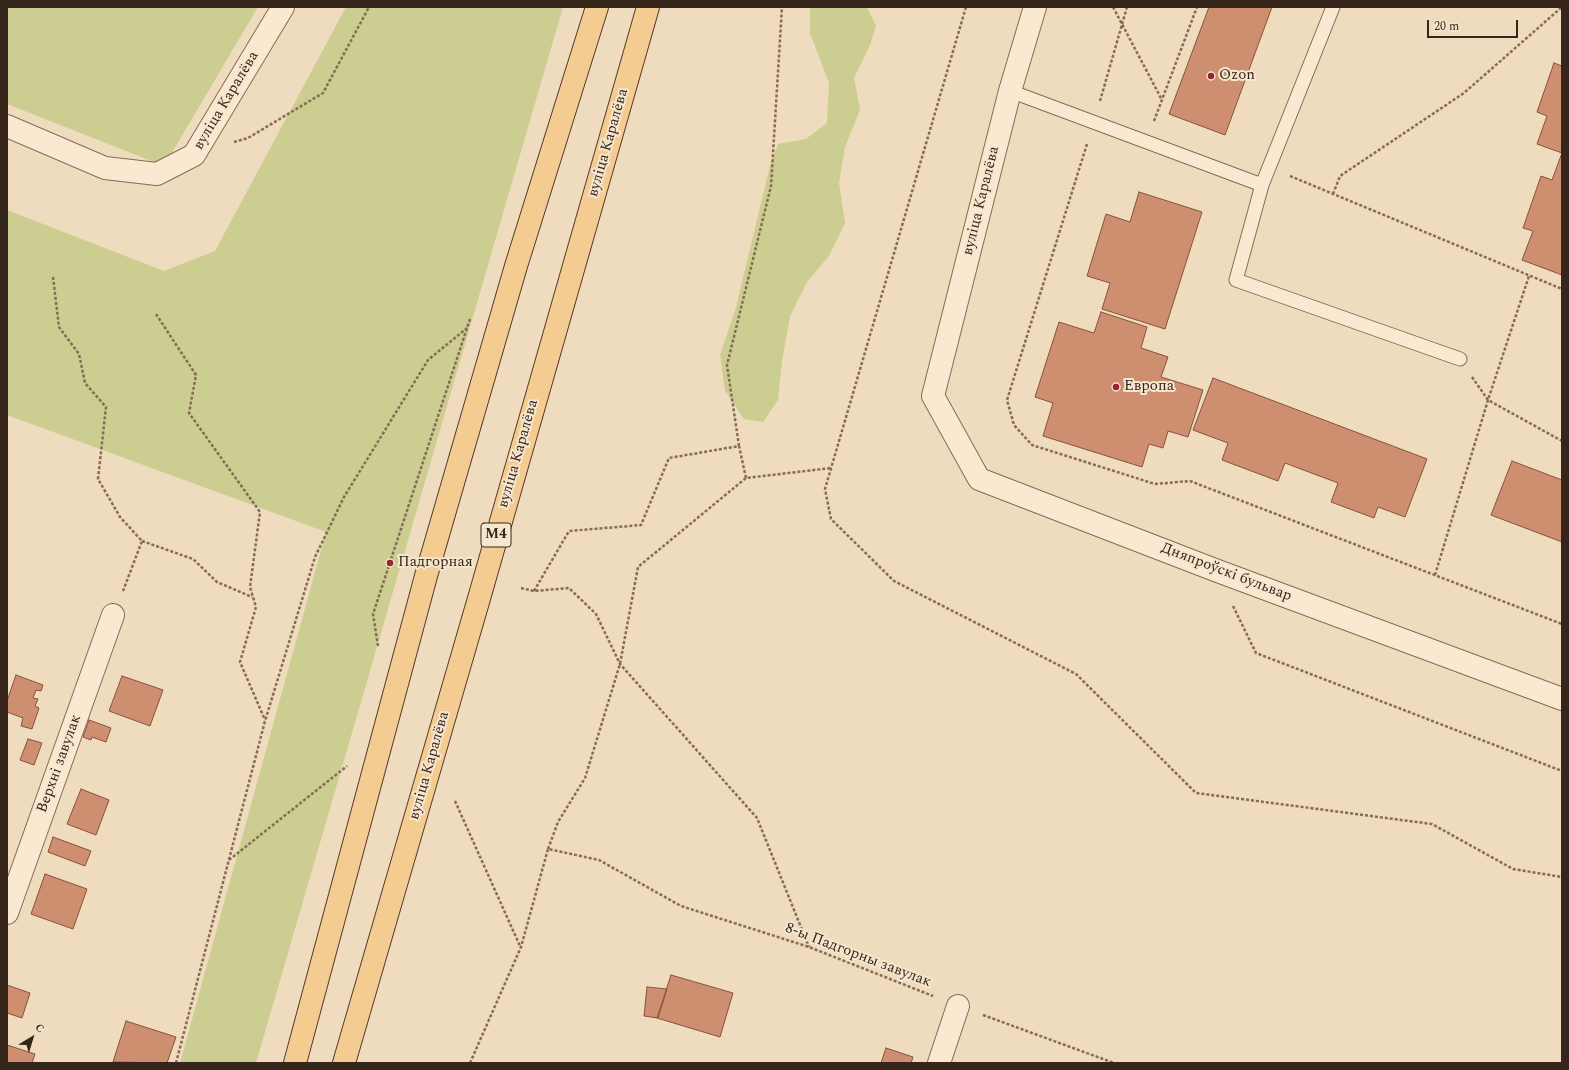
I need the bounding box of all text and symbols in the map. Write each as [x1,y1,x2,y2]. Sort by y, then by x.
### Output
scale bar [1429,12,1520,38]
text: 20 m [1434,17,1459,36]
street label: вуліца Каралёва [190,48,264,154]
place label: Ozon [1219,67,1255,85]
marker: Ozon [1206,71,1216,81]
street label: вуліца Каралёва [585,87,633,199]
street label: вуліца Каралёва [960,145,1004,257]
place label: Европа [1124,378,1174,396]
marker: Европа [1111,382,1121,392]
street label: вуліца Каралёва [495,398,543,510]
road number: М4 [481,523,511,547]
street label: Дняпроўскі бульвар [1158,540,1294,606]
place label: Падгорная [398,554,473,572]
marker: Падгорная [385,558,395,568]
street label: вуліца Каралёва [406,710,454,822]
street label: Верхні завулак [34,712,86,816]
street label: 8-ы Падгорны завулак [782,920,934,992]
north arrow [12,1018,52,1058]
text: С [31,1019,48,1037]

